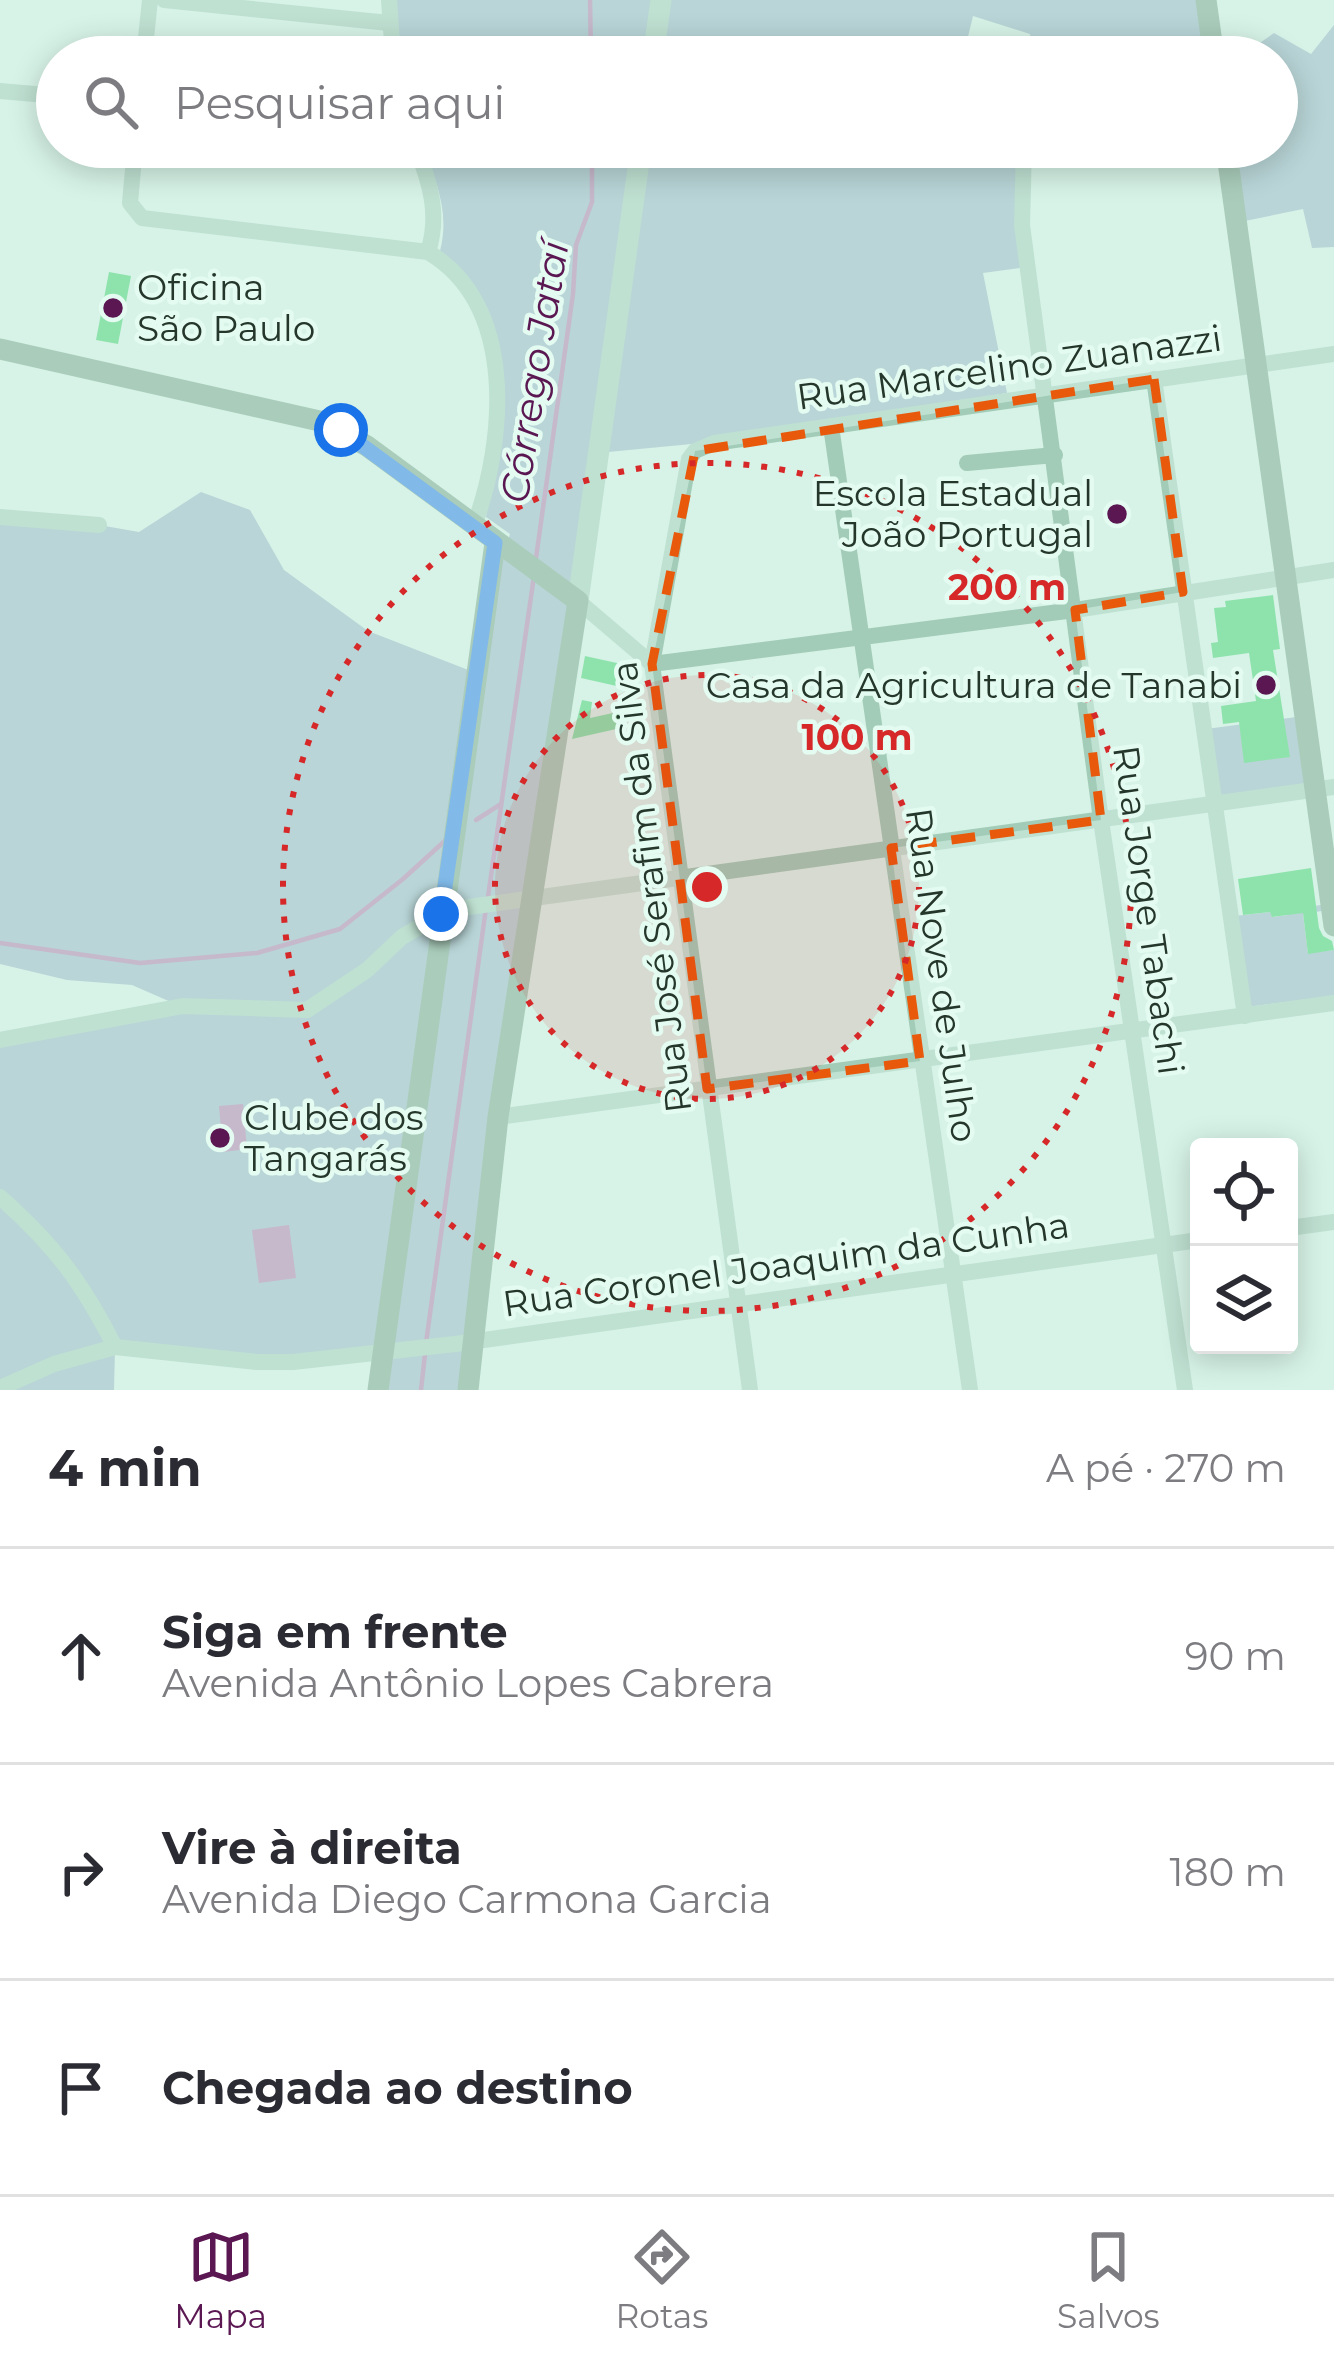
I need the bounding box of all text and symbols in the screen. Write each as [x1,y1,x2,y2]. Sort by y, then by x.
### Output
search box [36,36,1298,168]
icon: search [78,69,144,135]
text: Pesquisar aqui [174,75,505,130]
water label: Córrego Jataí [490,232,579,506]
place label: Oficina São Paulo [137,265,315,350]
marker: Oficina São Paulo [100,295,126,321]
street label: Rua Marcelino Zuanazzi [794,315,1224,419]
route start [314,403,368,457]
place label: Escola Estadual João Portugal [813,471,1093,556]
marker: Escola Estadual João Portugal [1104,501,1130,527]
text: 200 m [948,565,1066,609]
street label: Rua José Serafim da Silva [601,659,701,1115]
place label: Casa da Agricultura de Tanabi [706,663,1242,707]
marker: Casa da Agricultura de Tanabi [1253,672,1279,698]
text: 100 m [802,715,912,759]
street label: Rua Jorge Tabachi [1104,743,1194,1077]
street label: Rua Nove de Julho [897,805,987,1145]
centre of rings [686,866,728,908]
route end [414,887,468,941]
place label: Clube dos Tangarás [244,1095,424,1180]
marker: Clube dos Tangarás [207,1125,233,1151]
map controls [1190,1138,1298,1354]
button: locate [1190,1138,1298,1246]
street label: Rua Coronel Joaquim da Cunha [500,1202,1072,1326]
button: layers [1190,1246,1298,1354]
text: 4 min [48,1437,202,1499]
text: A pé · 270 m [1046,1444,1286,1492]
text: Siga em frente [162,1604,508,1659]
icon: ahead [48,1623,114,1689]
text: 90 m [1185,1632,1286,1680]
text: Avenida Antônio Lopes Cabrera [162,1659,774,1707]
text: Vire à direita [162,1820,462,1875]
icon: right [48,1839,114,1905]
text: 180 m [1170,1848,1286,1896]
text: Avenida Diego Carmona Garcia [162,1875,772,1923]
icon: arrive [48,2055,114,2121]
text: Chegada ao destino [162,2060,633,2115]
tab: Mapa [174,2224,267,2336]
tab: Rotas [615,2224,708,2336]
tab: Salvos [1057,2224,1160,2336]

